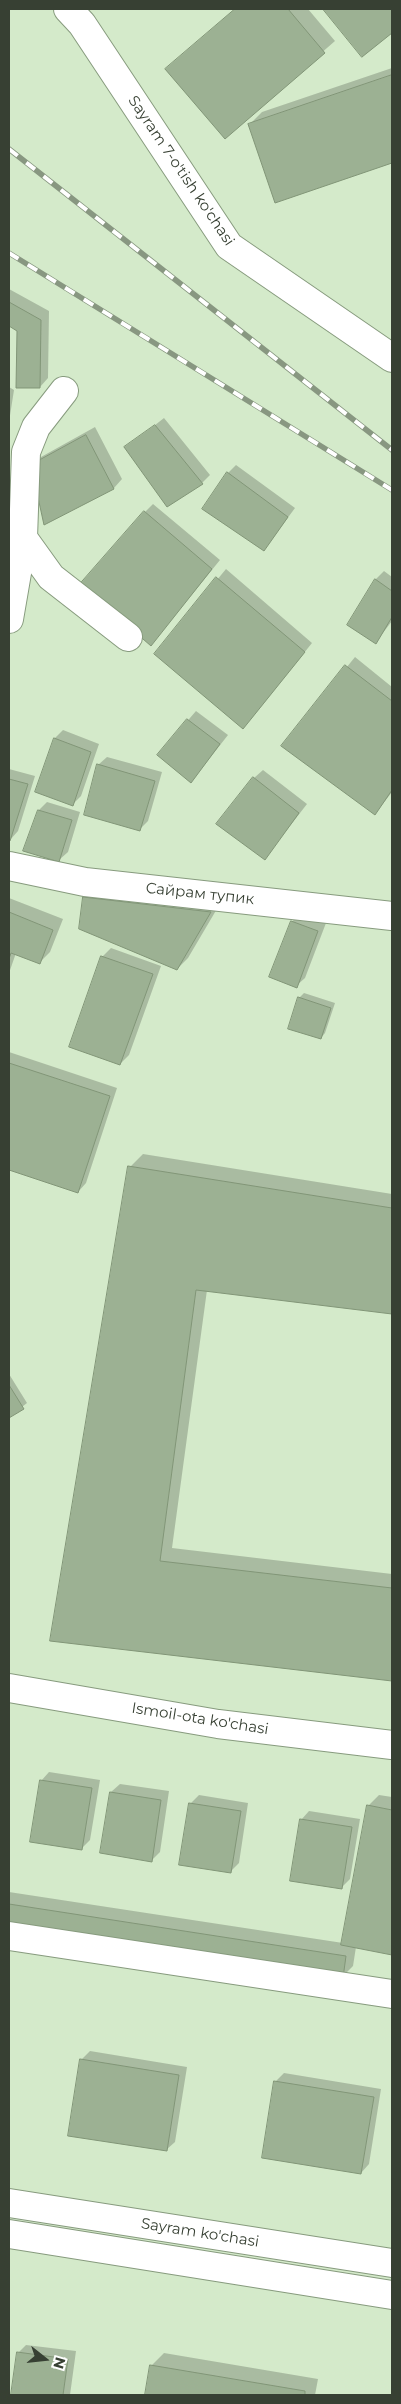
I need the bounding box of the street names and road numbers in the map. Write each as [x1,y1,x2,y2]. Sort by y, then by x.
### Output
street label: Sayram 7-o'tish ko'chasi [124,93,238,249]
street label: Сайрам тупик [145,879,255,909]
street label: Ismoil-ota ko'chasi [130,1699,270,1739]
street label: Sayram ko'chasi [140,2215,260,2251]

